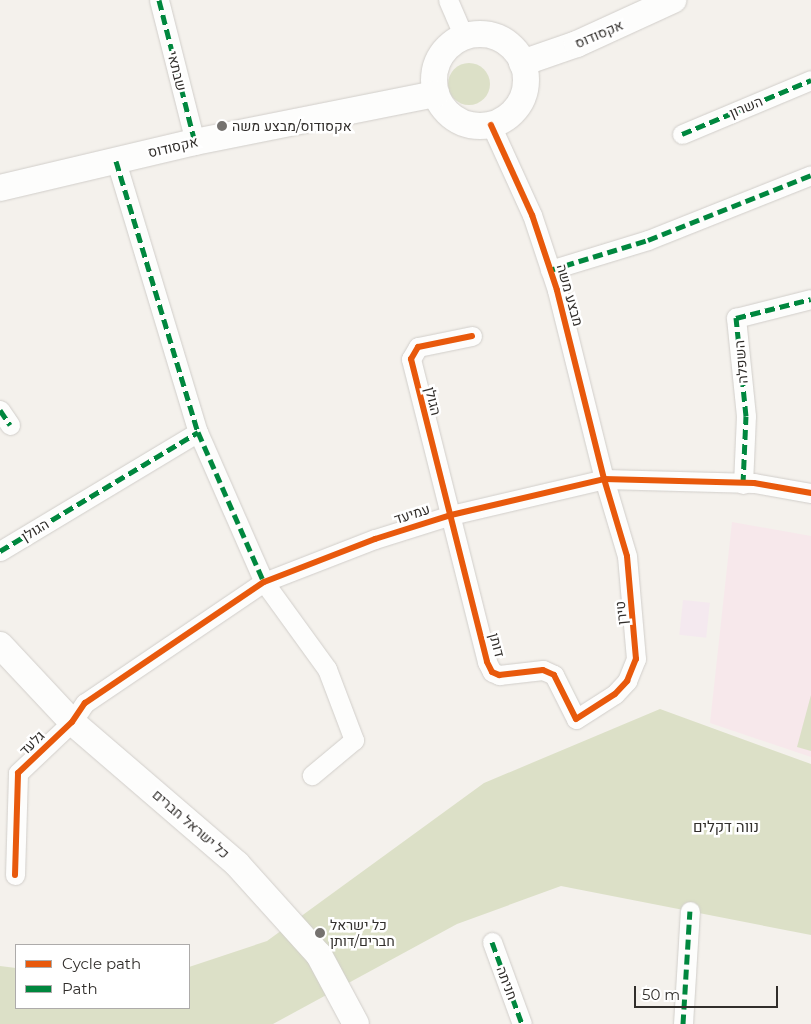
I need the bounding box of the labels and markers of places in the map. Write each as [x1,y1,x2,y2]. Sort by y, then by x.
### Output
place label: אקסודוס/מבצע משה [232,118,352,134]
marker: אקסודוס/מבצע משה [216,120,228,132]
place label: כל ישראל חברים/דותן [330,917,395,950]
marker: כל ישראל חברים/דותן [314,927,326,939]

